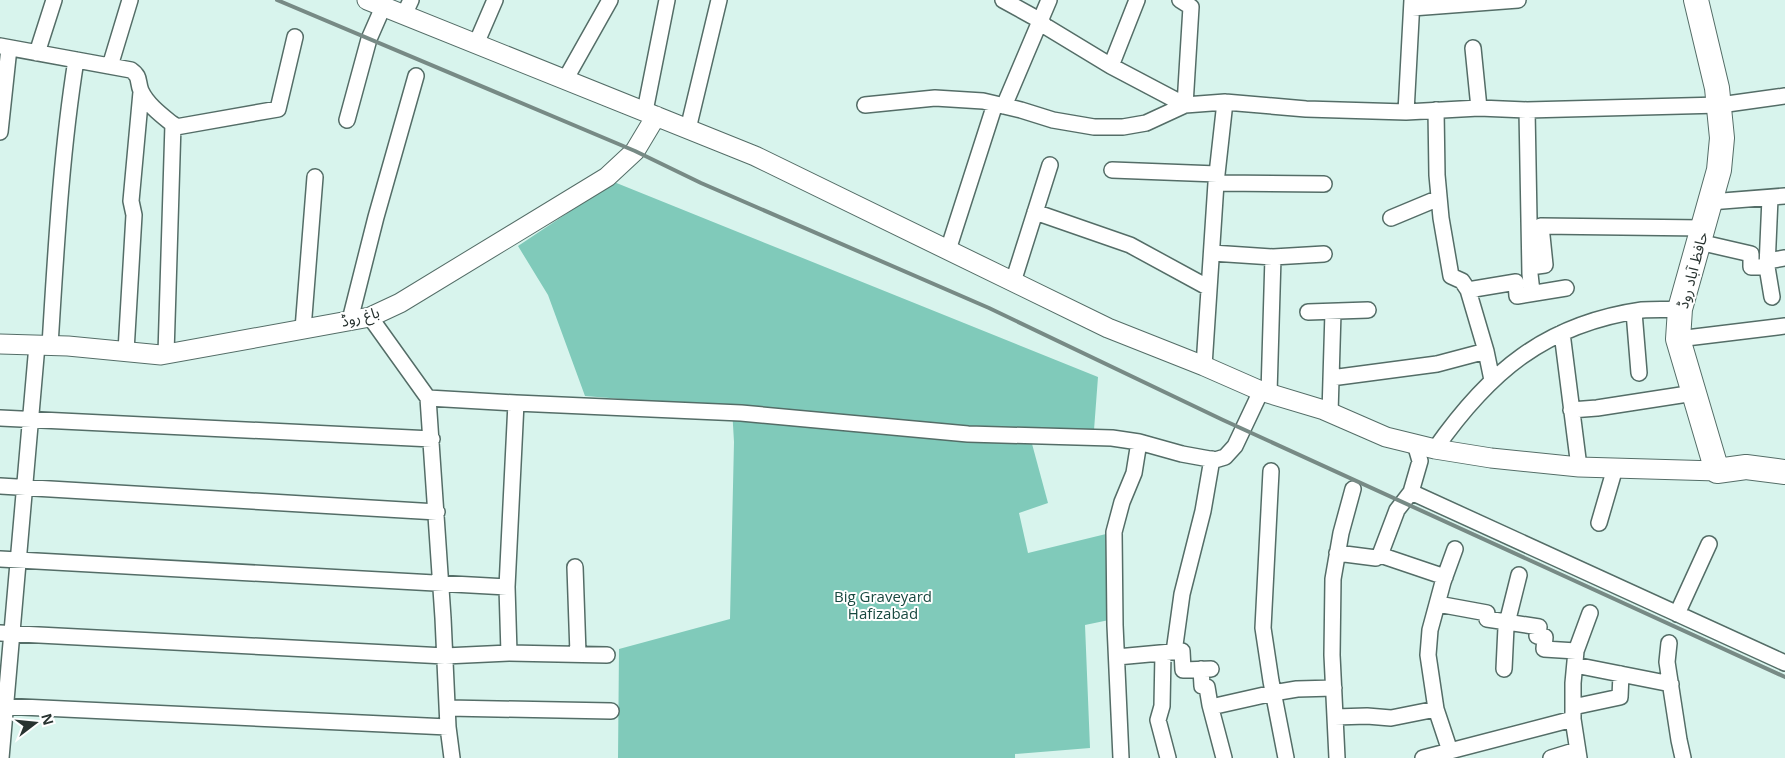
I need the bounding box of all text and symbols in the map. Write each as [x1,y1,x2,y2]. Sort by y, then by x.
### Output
street label: حافظ آباد روڈ [1672,229,1712,311]
street label: باغ روڈ [338,301,382,334]
park label: Big Graveyard Hafizabad [834,586,932,623]
north arrow [10,698,60,748]
text: N [37,711,59,727]

